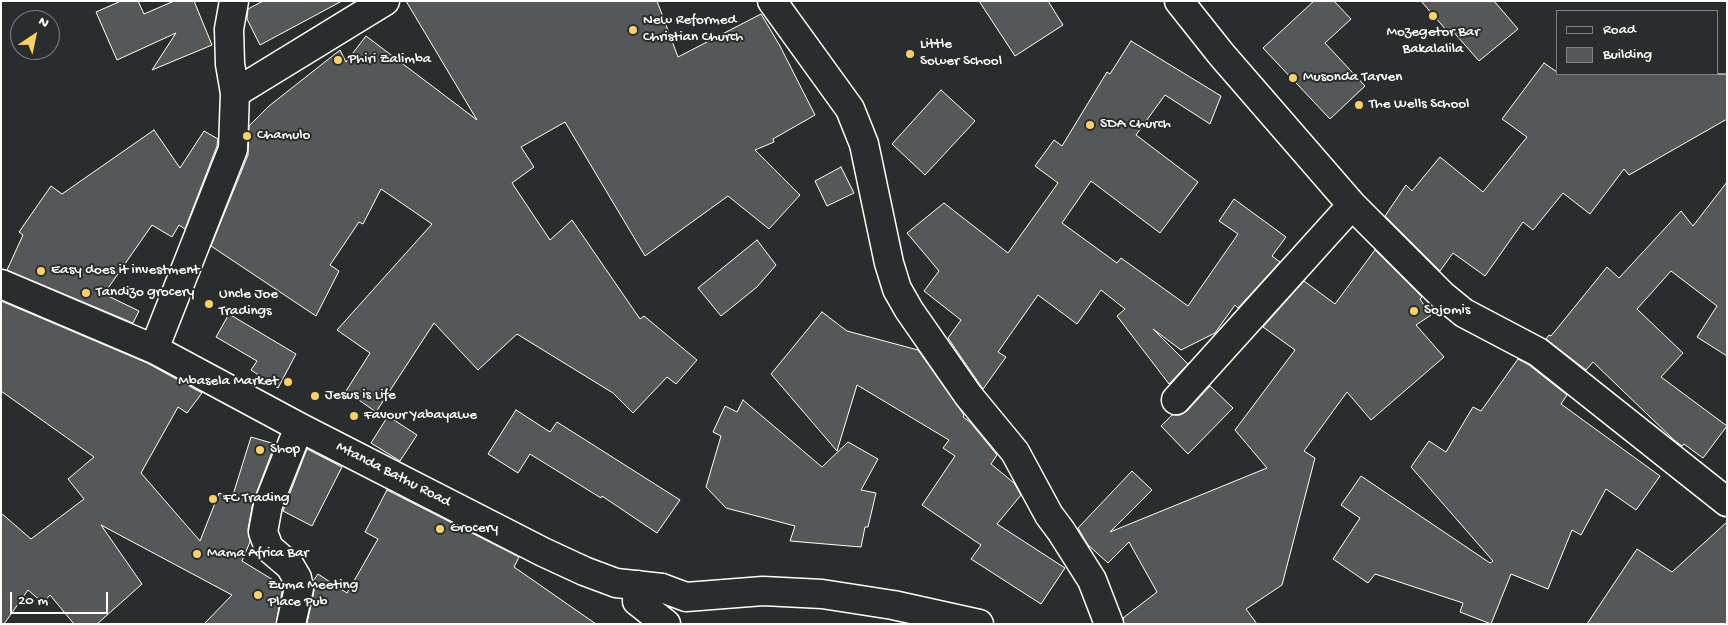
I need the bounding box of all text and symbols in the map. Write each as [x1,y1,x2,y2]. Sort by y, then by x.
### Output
north arrow [10,10,60,60]
marker: Mozegetor Bar Bakalalila [1427,10,1439,22]
legend [1556,10,1718,75]
place label: New Reformed Christian Church [643,12,743,47]
text: N [35,13,52,33]
text: Road [1603,21,1636,39]
marker: New Reformed Christian Church [627,24,639,36]
place label: Mozegetor Bar Bakalalila [1387,24,1479,59]
place label: Little Sower School [920,36,1002,71]
text: Building [1603,46,1652,64]
marker: Little Sower School [904,48,916,60]
place label: Phiri Zalimba [348,51,431,69]
marker: Phiri Zalimba [332,54,344,66]
place label: Musonda Tarven [1303,69,1402,87]
marker: Musonda Tarven [1287,72,1299,84]
place label: The Wells School [1369,96,1469,114]
marker: The Wells School [1353,99,1365,111]
place label: SDA Church [1100,116,1171,134]
marker: SDA Church [1084,119,1096,131]
place label: Chamulo [257,127,310,145]
marker: Chamulo [241,130,253,142]
place label: Easy does it investment [51,262,199,280]
marker: Easy does it investment [35,265,47,277]
place label: Tandizo grocery [96,284,194,302]
place label: Uncle Joe Tradings [219,286,278,321]
marker: Tandizo grocery [80,287,92,299]
marker: Uncle Joe Tradings [203,298,215,310]
place label: Sojomis [1424,302,1470,320]
marker: Sojomis [1408,305,1420,317]
place label: Mbasela Market [178,373,278,391]
marker: Mbasela Market [282,376,294,388]
place label: Jesus is Life [325,387,396,405]
marker: Jesus is Life [309,390,321,402]
place label: Favour Yabayawe [364,407,477,425]
marker: Favour Yabayawe [348,410,360,422]
street label: Mtanda Bathu Road [333,438,453,512]
place label: Shop [270,441,300,459]
marker: Shop [254,444,266,456]
place label: FC Trading [223,490,289,508]
marker: FC Trading [207,493,219,505]
place label: Grocery [450,520,498,538]
marker: Grocery [434,523,446,535]
place label: Mama Africa Bar [207,545,309,563]
marker: Mama Africa Bar [191,548,203,560]
place label: Zuma Meeting Place Pub [268,577,358,612]
scale bar [12,582,110,614]
marker: Zuma Meeting Place Pub [252,589,264,601]
text: 20 m [18,592,48,610]

